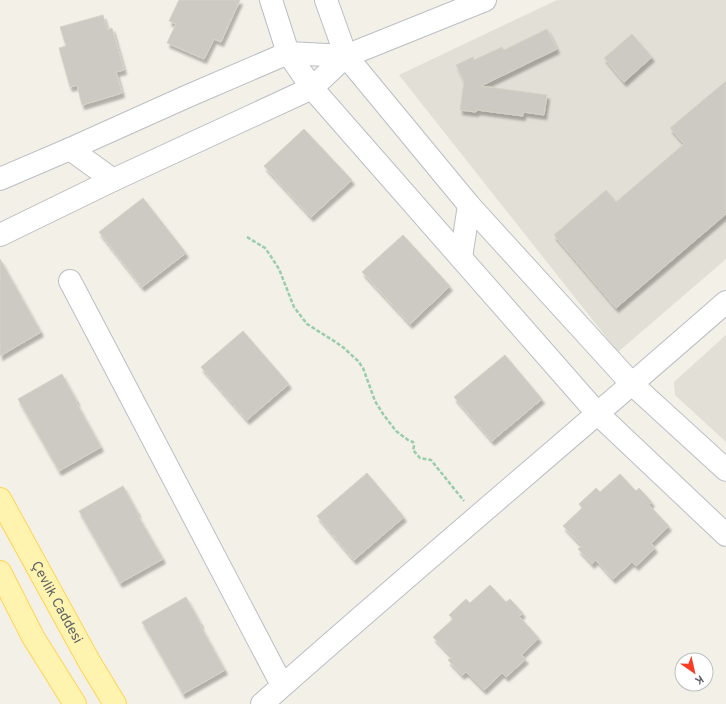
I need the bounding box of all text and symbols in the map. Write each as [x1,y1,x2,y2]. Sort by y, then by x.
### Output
street label: Çevlik Caddesi [27,558,86,647]
north arrow [674,652,714,692]
text: K [692,671,706,688]

